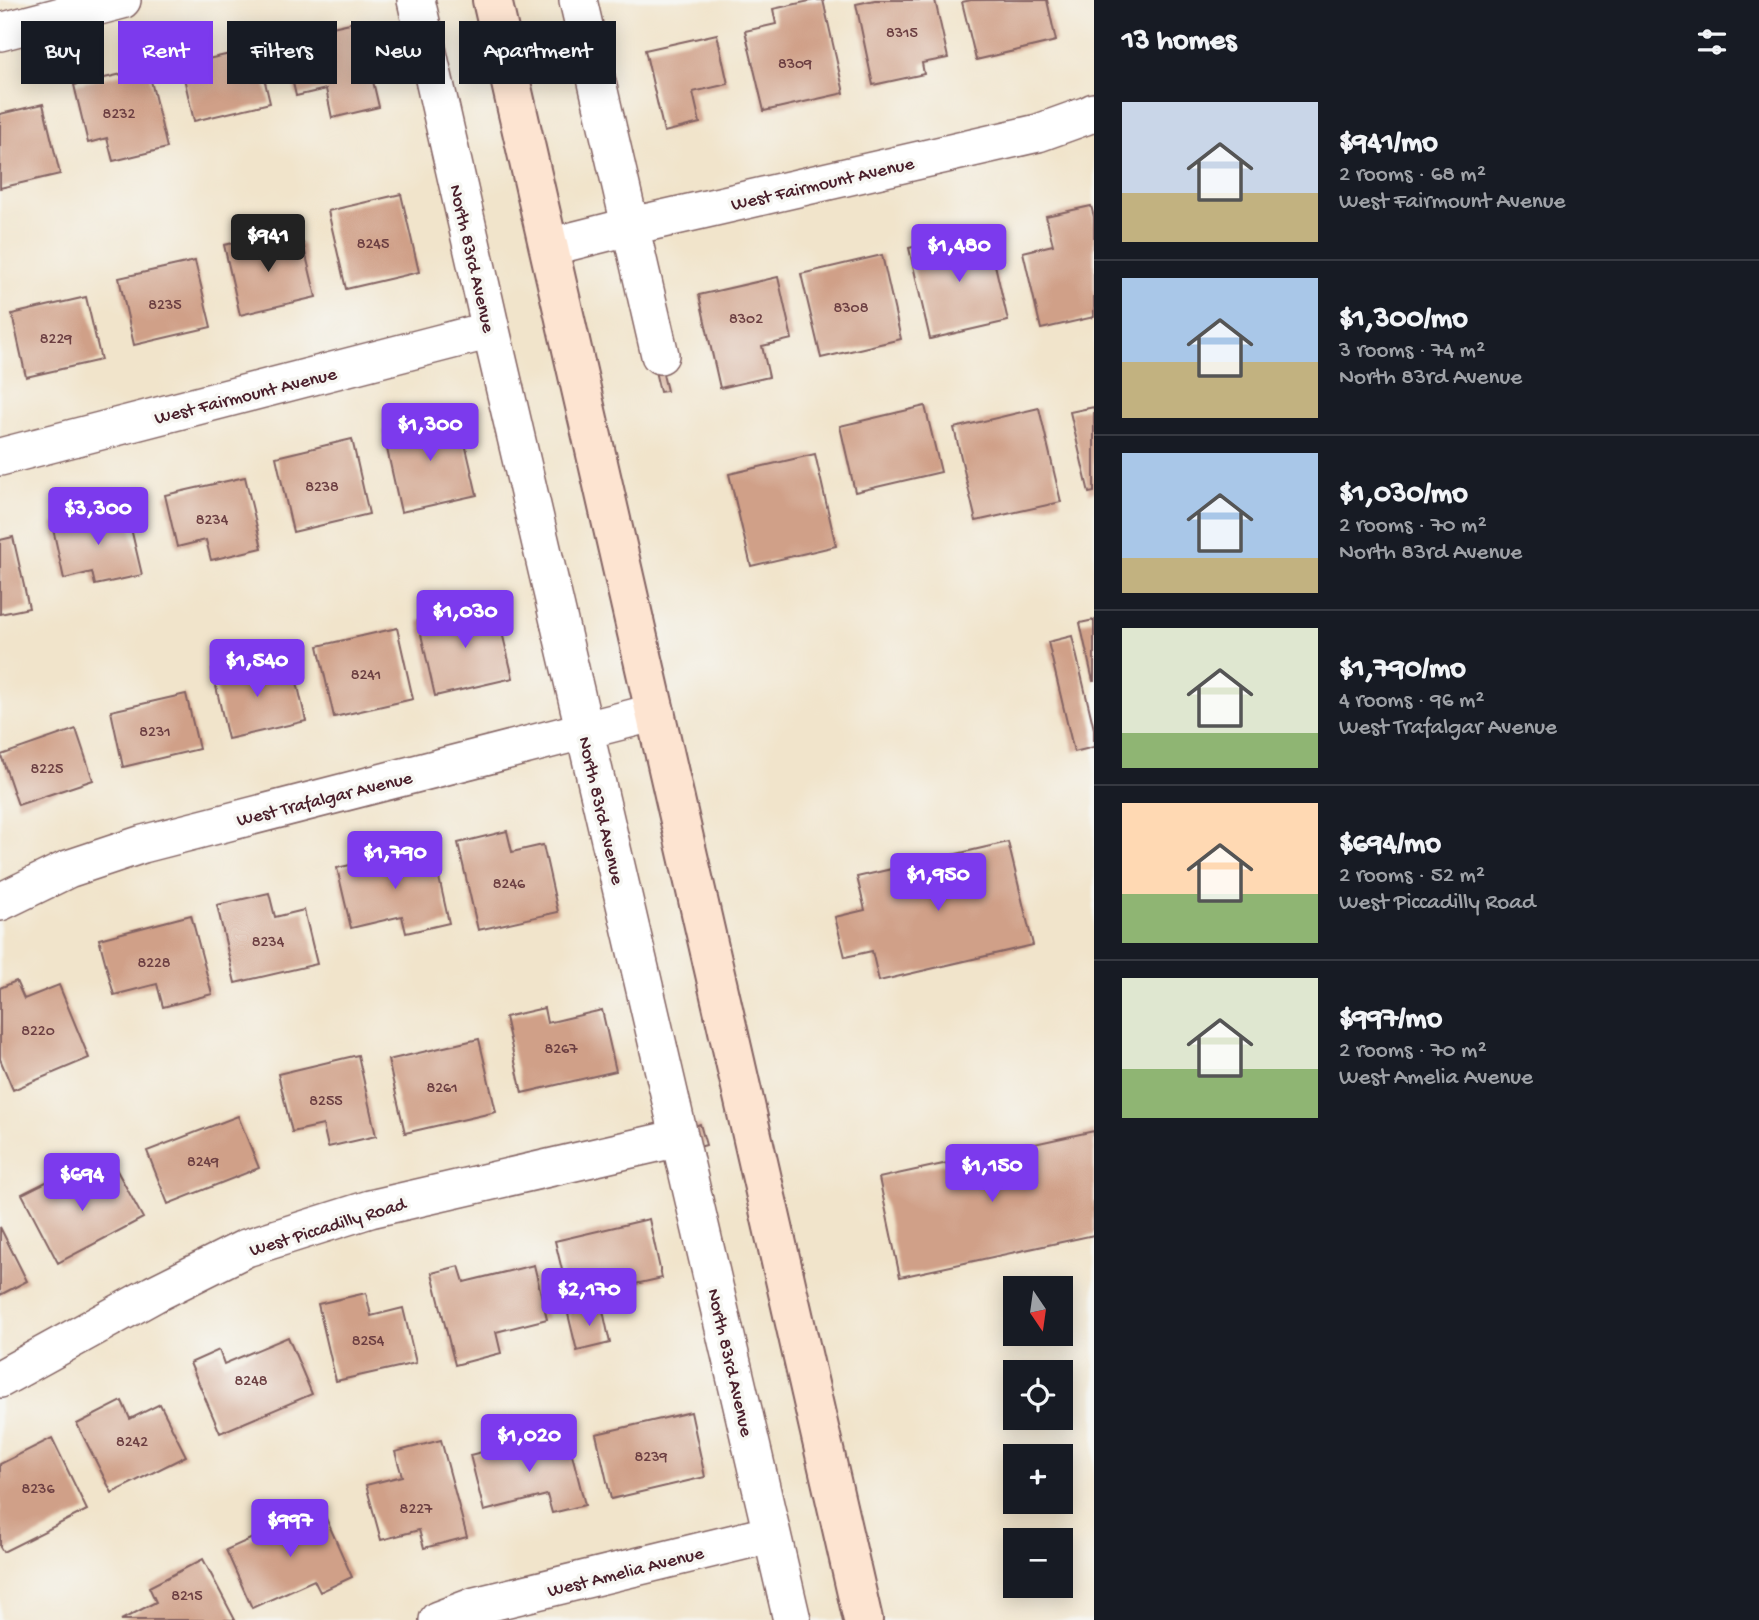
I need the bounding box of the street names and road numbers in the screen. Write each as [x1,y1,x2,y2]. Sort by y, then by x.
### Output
street label: West Fairmount Avenue [729,153,917,218]
street label: North 83rd Avenue [442,183,499,335]
street label: West Fairmount Avenue [152,364,340,431]
street label: North 83rd Avenue [571,735,628,887]
street label: West Trafalgar Avenue [235,767,415,833]
street label: West Piccadilly Road [247,1193,411,1263]
street label: North 83rd Avenue [700,1287,757,1439]
street label: West Amelia Avenue [545,1543,707,1604]

